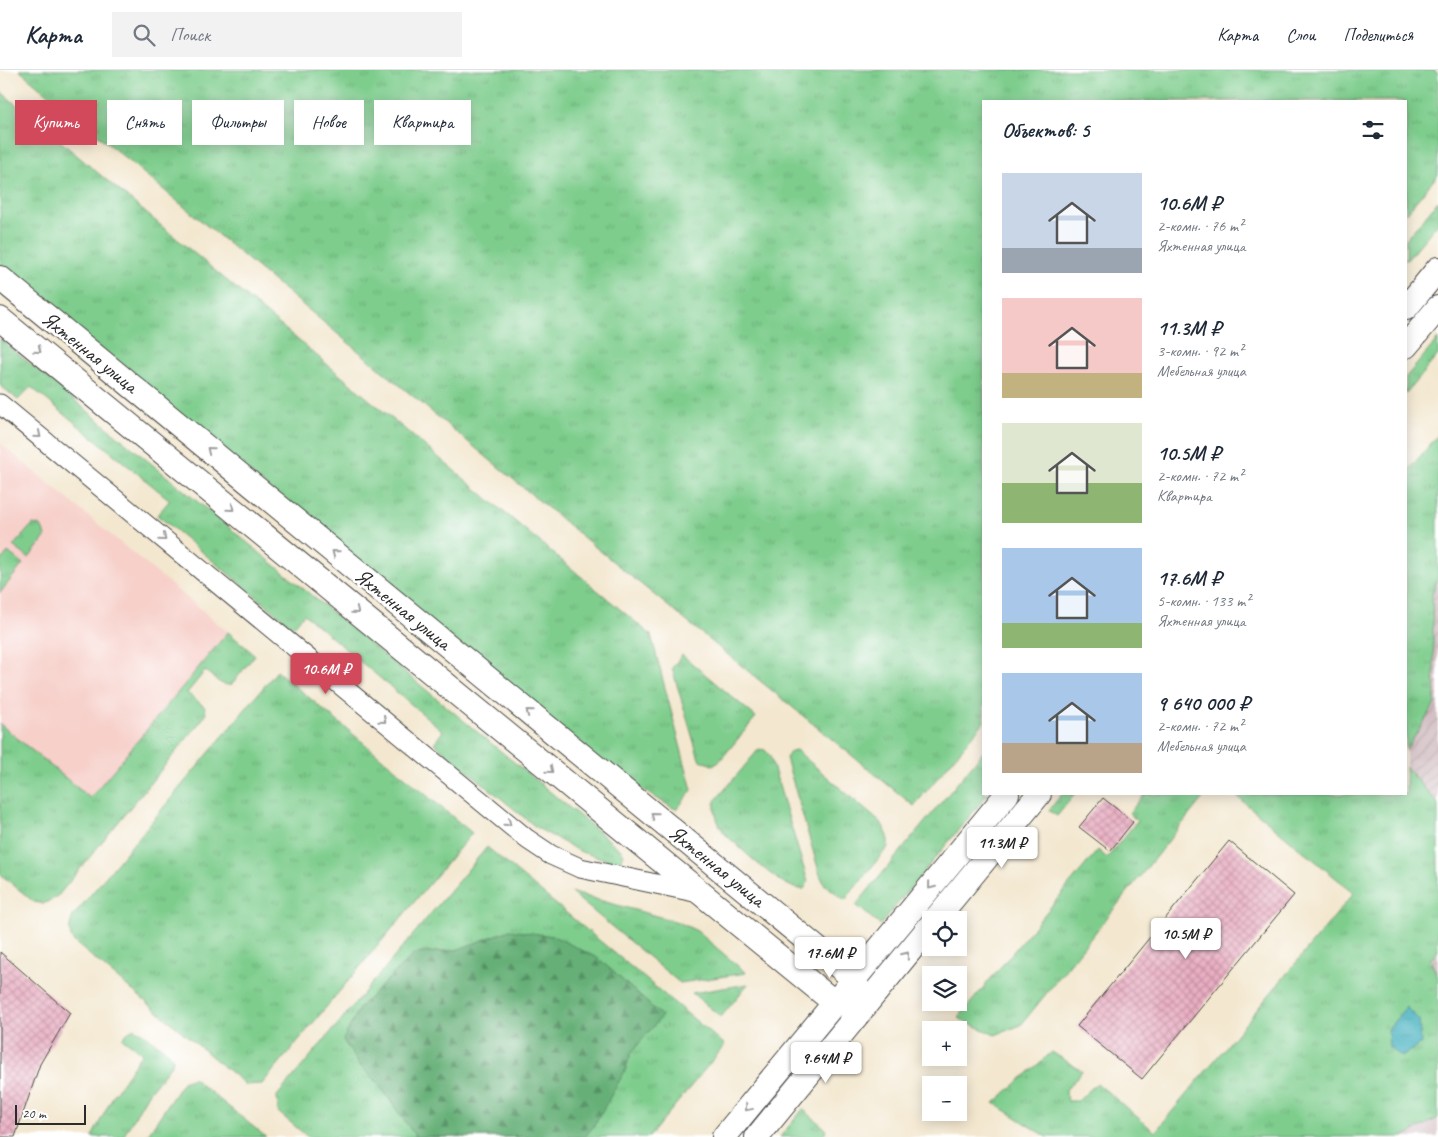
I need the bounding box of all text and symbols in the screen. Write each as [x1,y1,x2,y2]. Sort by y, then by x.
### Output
search box [112,12,462,57]
text: Карта [25,20,82,50]
icon: search [130,21,158,49]
text: Поиск [170,23,210,47]
text: Карта [1217,24,1258,46]
text: Слои [1286,24,1315,46]
text: Поделиться [1343,24,1413,46]
chip: Купить [15,100,97,145]
chip: Снять [107,100,182,145]
chip: Фильтры [192,100,284,145]
chip: Новое [294,100,364,145]
chip: Квартира [374,100,471,145]
icon: filters [1359,116,1387,144]
text: Объектов: 5 [1002,117,1090,143]
text: 10.6M ₽ [1157,190,1221,216]
icon: home [1042,193,1102,253]
text: 2-комн. · 76 m² [1157,216,1243,236]
text: Яхтенная улица [1157,236,1245,256]
street label: Яхтенная улица [37,305,145,400]
text: 11.3M ₽ [1157,315,1221,341]
icon: home [1042,318,1102,378]
text: 3-комн. · 92 m² [1157,341,1243,361]
one-way arrow [32,344,41,353]
text: Мебельная улица [1157,361,1246,381]
one-way arrow [32,429,41,438]
text: 10.5M ₽ [1157,440,1220,466]
icon: home [1042,443,1102,503]
one-way arrow [207,448,216,456]
text: 2-комн. · 72 m² [1157,466,1243,486]
text: Квартира [1157,486,1212,506]
one-way arrow [225,503,234,511]
one-way arrow [157,533,166,541]
one-way arrow [332,550,341,559]
street label: Яхтенная улица [350,562,458,657]
text: 17.6M ₽ [1157,565,1221,591]
icon: home [1042,568,1102,628]
text: 5-комн. · 133 m² [1157,591,1250,611]
one-way arrow [351,606,360,615]
text: Яхтенная улица [1157,611,1245,631]
pin: 10.6M ₽ [280,652,372,695]
text: 10.6M ₽ [302,659,350,679]
text: 9 640 000 ₽ [1157,690,1249,716]
icon: home [1042,693,1102,753]
one-way arrow [526,709,535,717]
one-way arrow [377,714,386,723]
text: 2-комн. · 72 m² [1157,716,1243,736]
text: Мебельная улица [1157,736,1246,756]
one-way arrow [544,764,553,773]
one-way arrow [651,811,660,820]
one-way arrow [502,817,511,826]
street label: Яхтенная улица [664,819,772,914]
pin: 11.3M ₽ [956,826,1048,869]
text: 11.3M ₽ [978,833,1026,853]
one-way arrow [928,880,937,889]
map controls [922,911,967,1121]
button: locate [922,911,967,956]
pin: 10.5M ₽ [1140,918,1232,960]
text: 10.5M ₽ [1162,924,1210,944]
pin: 17.6M ₽ [784,936,876,979]
text: 17.6M ₽ [806,943,854,963]
one-way arrow [901,952,909,961]
button: layers [922,966,967,1011]
button: + [922,1021,967,1066]
pin: 9.64M ₽ [780,1042,872,1084]
text: 9.64M ₽ [802,1048,850,1068]
button: − [922,1076,967,1121]
scale bar [15,1102,86,1125]
one-way arrow [746,1102,754,1111]
text: 20 m [22,1105,46,1122]

